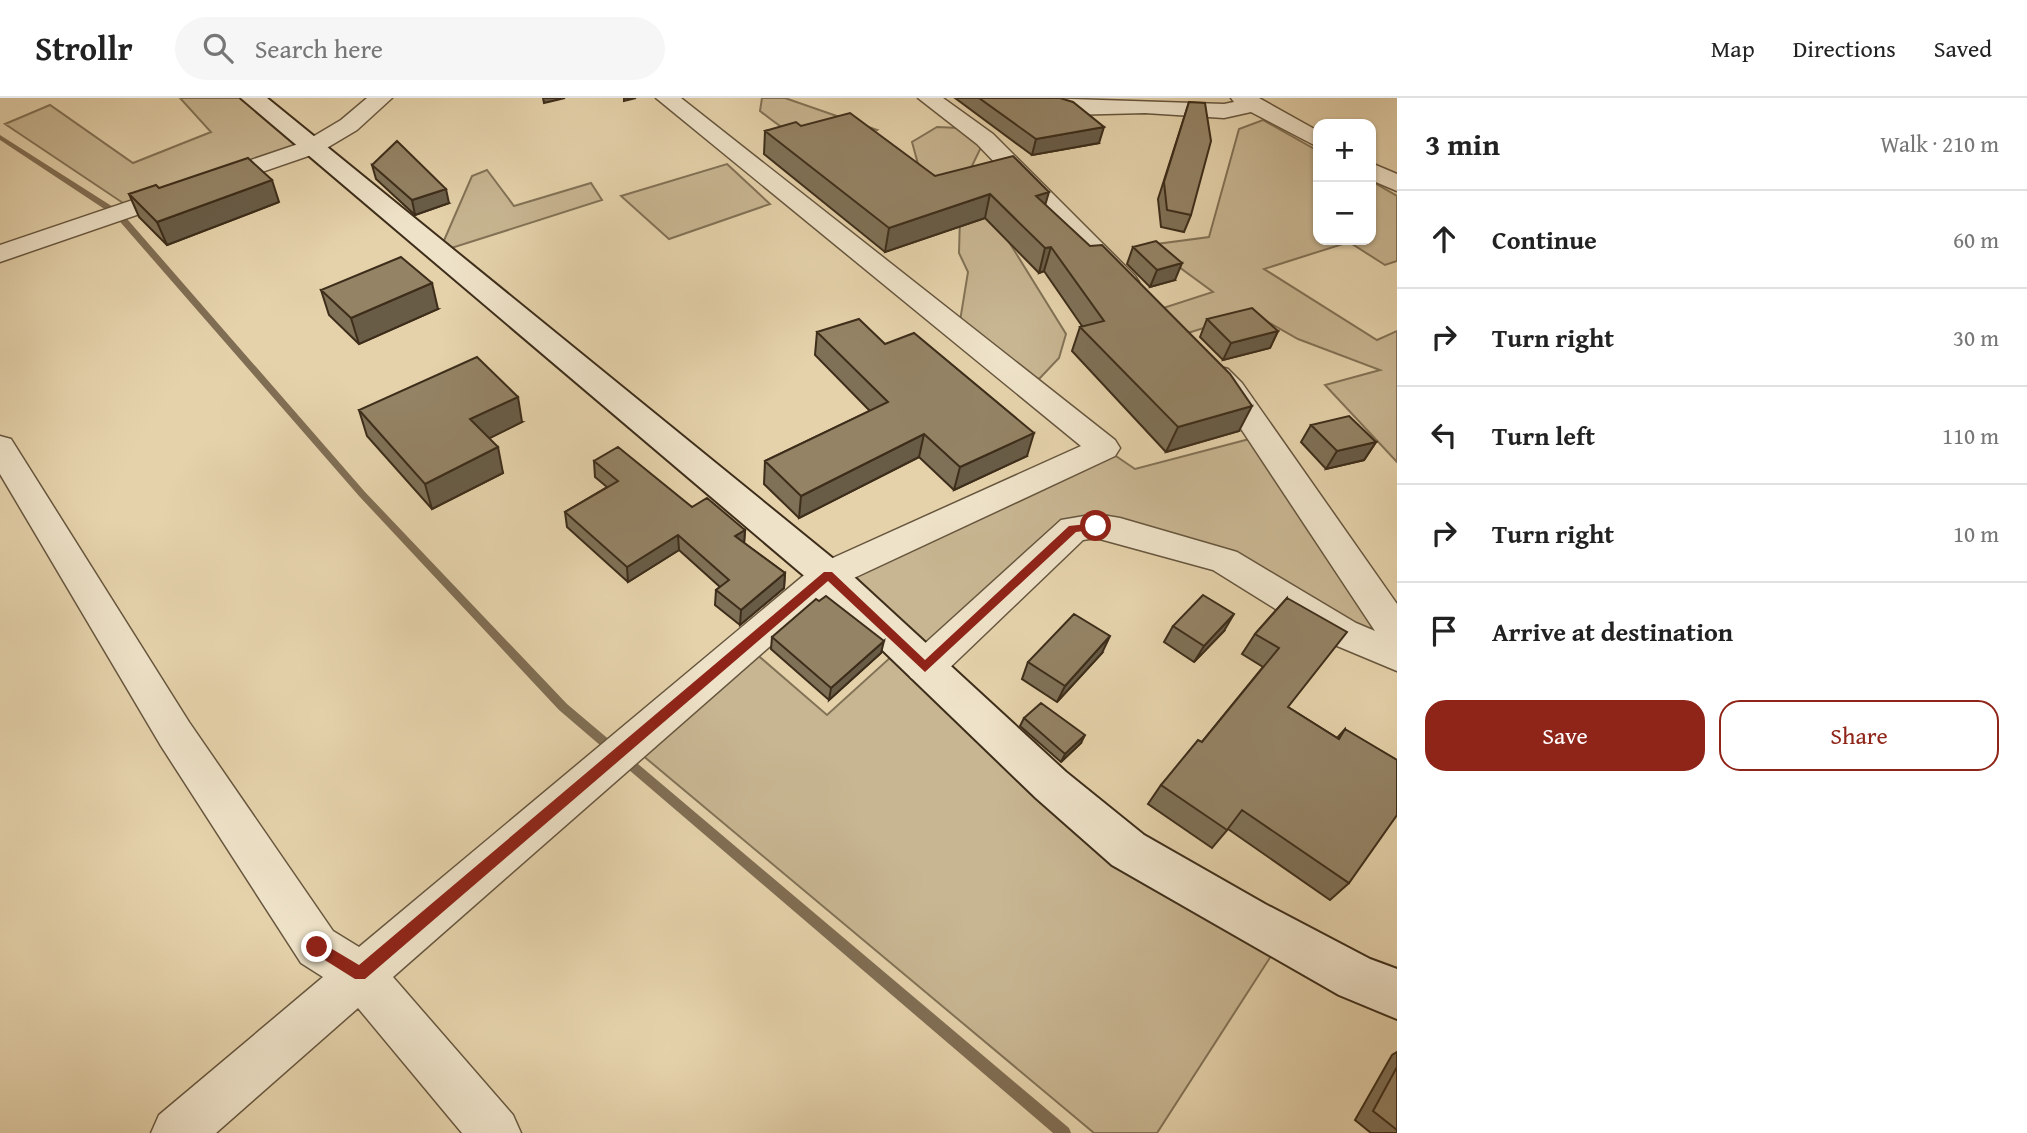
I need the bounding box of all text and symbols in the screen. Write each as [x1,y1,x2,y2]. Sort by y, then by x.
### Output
search box [175,17,665,80]
text: Strollr [35,24,133,72]
icon: search [199,29,237,67]
text: Search here [255,29,383,68]
text: Map [1711,31,1755,66]
text: Directions [1793,31,1896,66]
text: Saved [1934,31,1992,66]
map controls [1313,119,1376,245]
button: + [1313,119,1376,182]
text: 3 min [1425,122,1500,166]
text: Walk · 210 m [1880,127,1999,160]
button: − [1313,182,1376,245]
icon: ahead [1425,220,1463,258]
text: Continue [1492,220,1597,259]
text: 60 m [1953,223,1999,256]
icon: right [1425,318,1463,356]
text: Turn right [1492,318,1614,357]
text: 30 m [1953,321,1999,354]
icon: left [1425,416,1463,454]
text: Turn left [1492,416,1595,455]
text: 110 m [1942,419,1999,452]
route start [1080,510,1111,541]
icon: right [1425,514,1463,552]
text: Turn right [1492,514,1614,553]
text: 10 m [1953,517,1999,550]
icon: arrive [1425,612,1463,650]
text: Arrive at destination [1492,612,1733,651]
button: Save [1425,700,1705,771]
button: Share [1719,700,1999,771]
route end [301,931,332,962]

